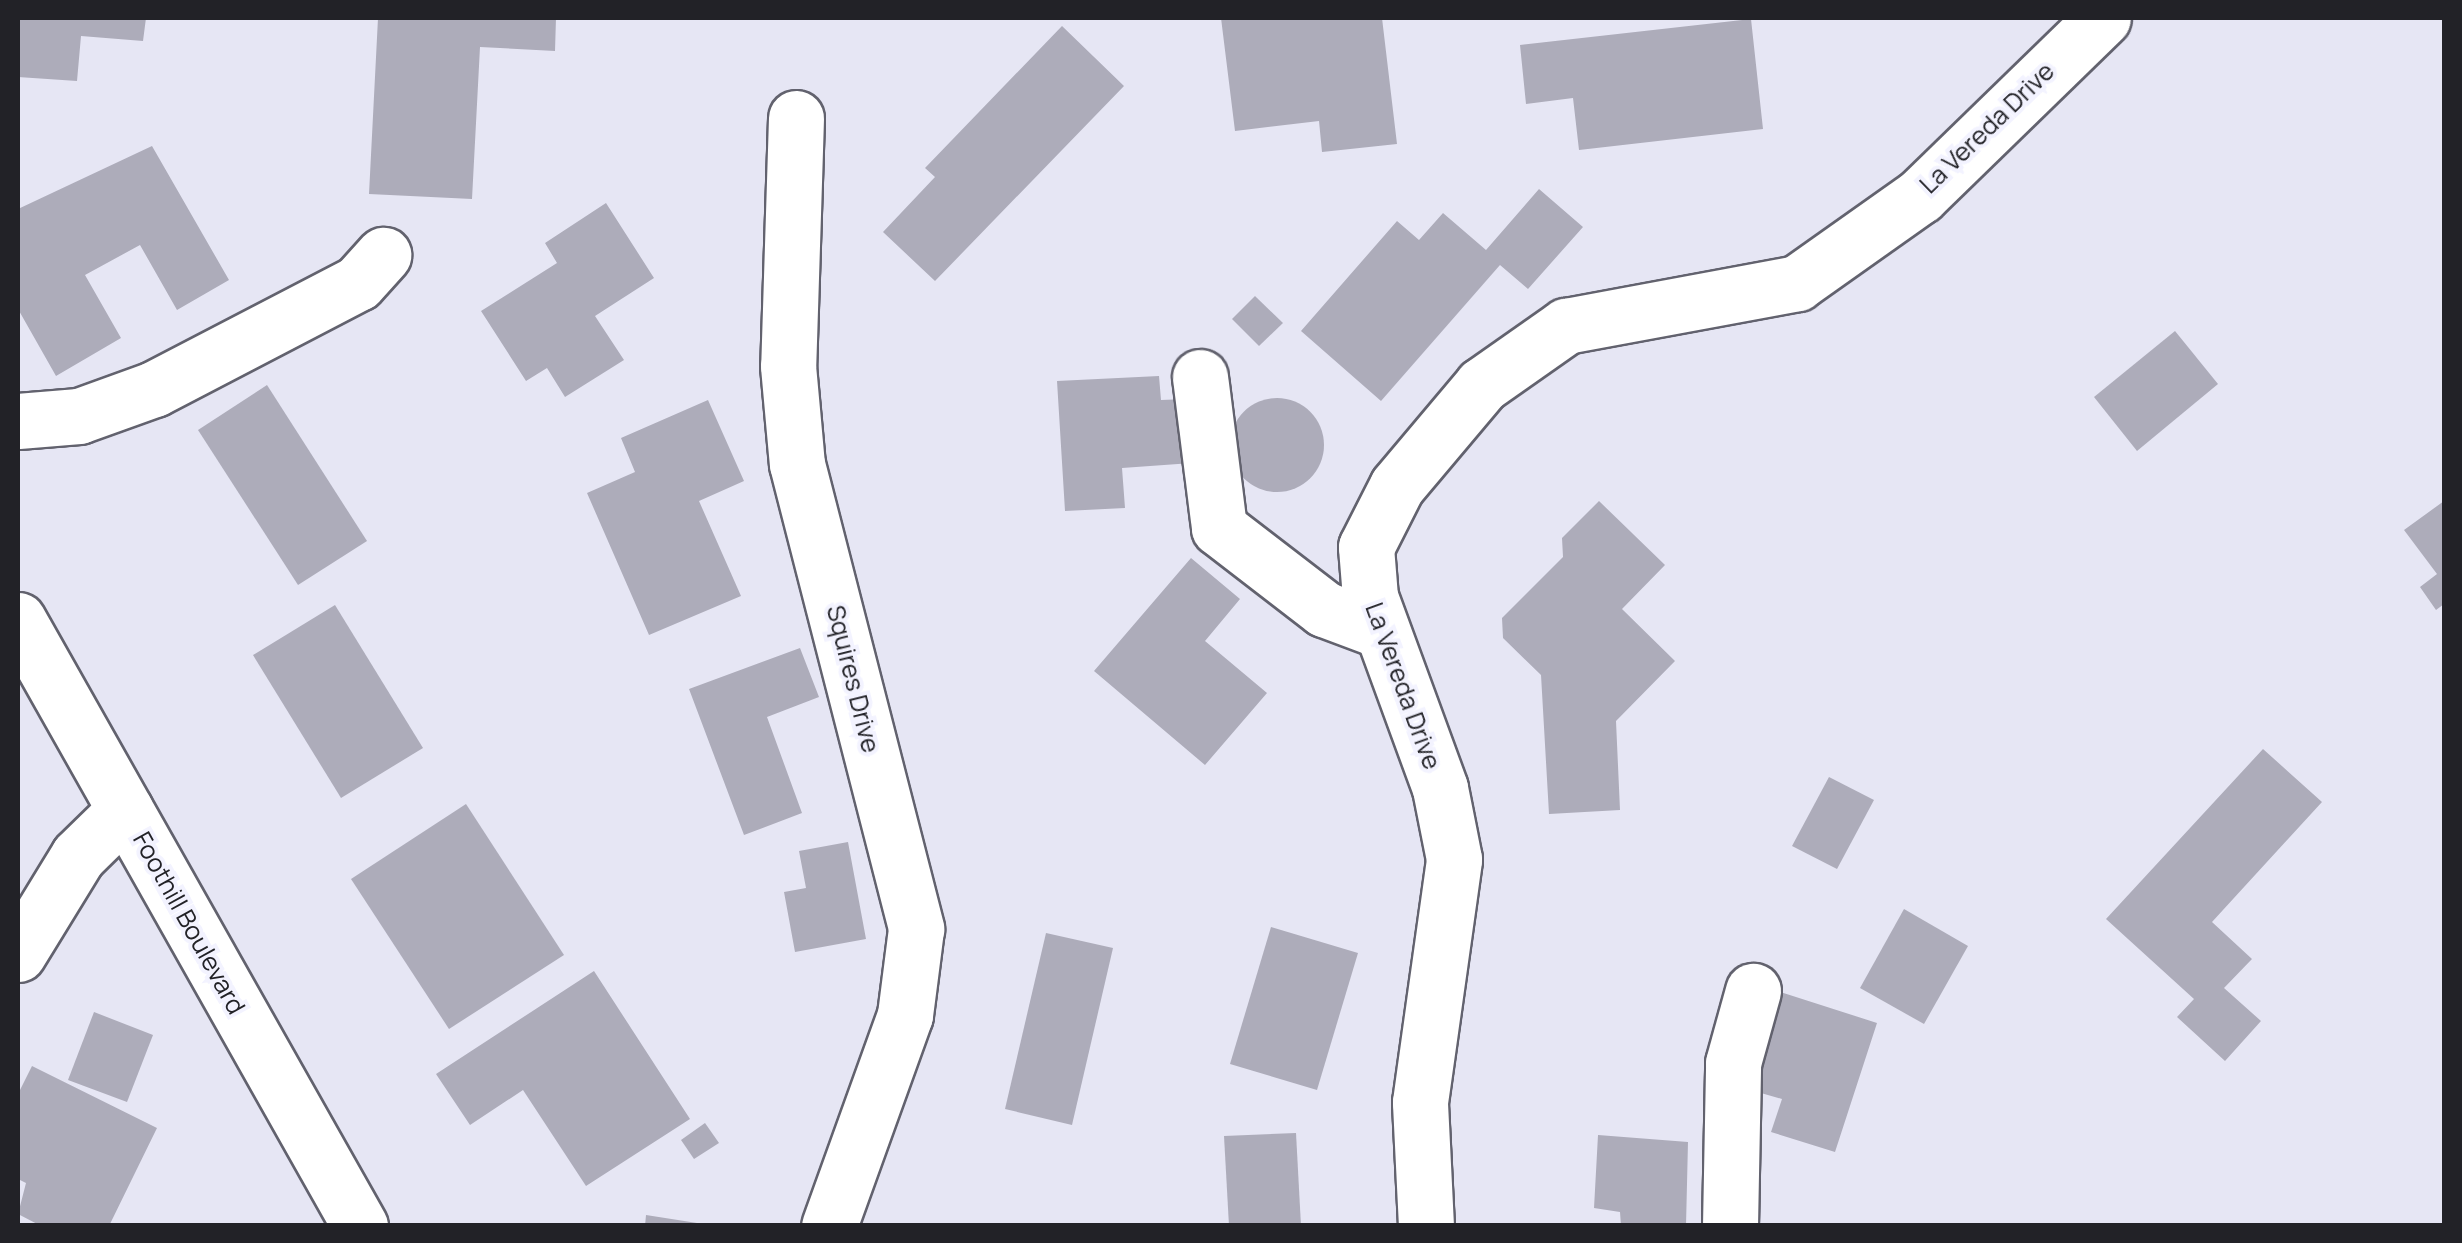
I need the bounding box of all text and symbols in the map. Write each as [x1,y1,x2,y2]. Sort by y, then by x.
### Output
street label: La Vereda Drive [1914,56,2060,200]
street label: La Vereda Drive [1359,598,1447,774]
street label: Squires Drive [820,602,886,756]
street label: Foothill Boulevard [127,827,251,1019]

